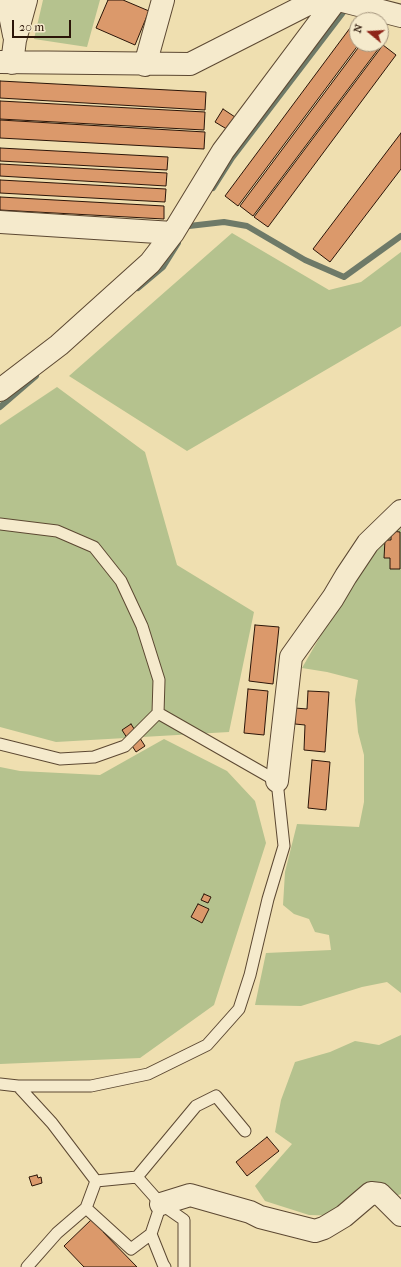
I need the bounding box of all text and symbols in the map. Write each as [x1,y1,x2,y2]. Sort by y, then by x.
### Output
scale bar [14,12,73,38]
north arrow [349,12,389,52]
text: 20 m [19,20,44,34]
text: N [351,22,366,34]

